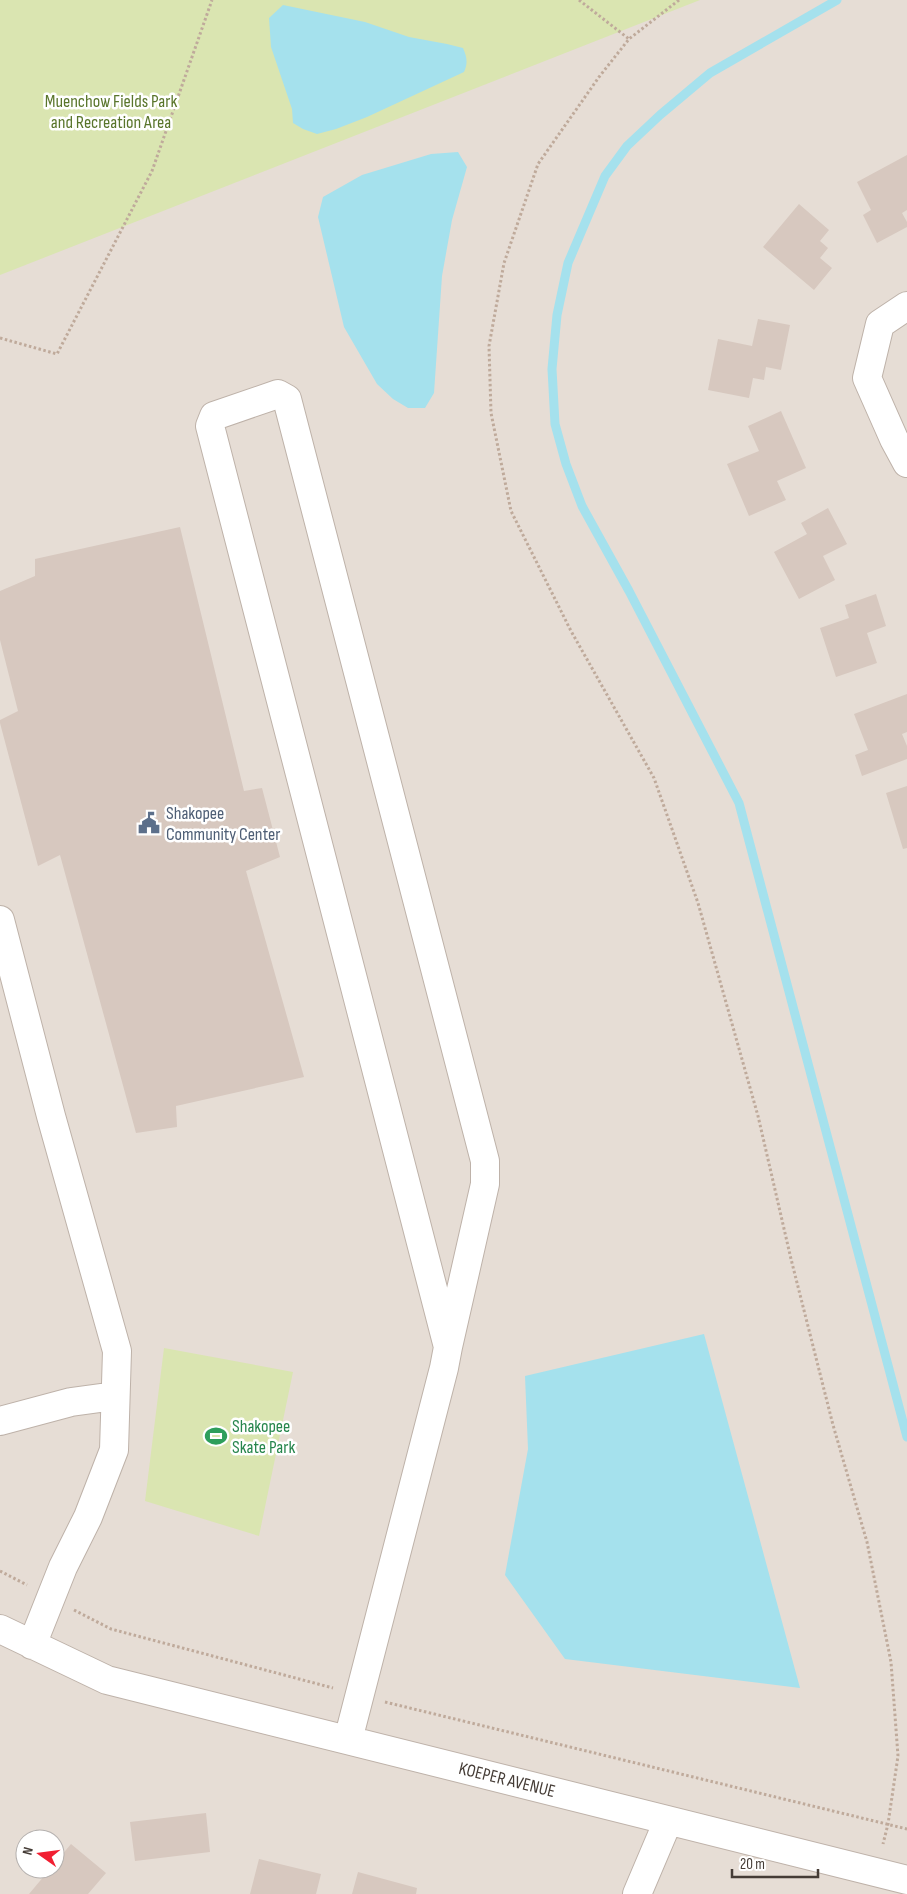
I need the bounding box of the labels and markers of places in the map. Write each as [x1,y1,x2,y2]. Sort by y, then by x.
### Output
place label: Shakopee Community Center [166,803,280,845]
public building icon: Shakopee Community Center [136,810,162,836]
place label: Shakopee Skate Park [232,1416,295,1458]
sports icon: Shakopee Skate Park [203,1423,229,1449]

